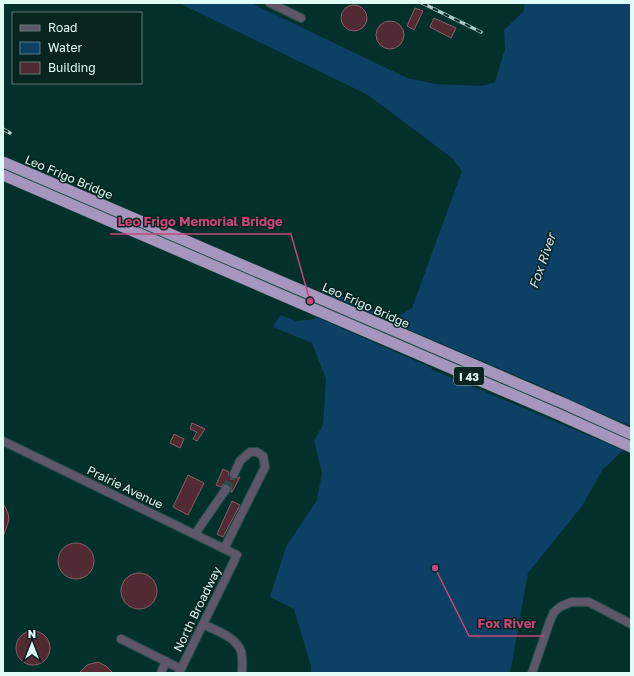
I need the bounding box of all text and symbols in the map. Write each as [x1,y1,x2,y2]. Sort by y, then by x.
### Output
legend [12,12,142,84]
text: Road [48,20,77,35]
text: Water [48,40,82,55]
text: Building [48,60,96,75]
street label: Leo Frigo Bridge [23,152,115,202]
callout: Leo Frigo Memorial Bridge [110,209,291,234]
text: Leo Frigo Memorial Bridge [117,213,283,229]
water label: Fox River [525,229,560,291]
street label: Leo Frigo Bridge [320,279,412,331]
road number: I 43 [454,367,484,385]
street label: Prairie Avenue [85,462,165,512]
street label: North Broadway [170,564,224,654]
callout: Fox River [469,611,544,636]
text: Fox River [478,615,536,631]
north arrow [12,624,52,664]
text: N [28,627,36,640]

